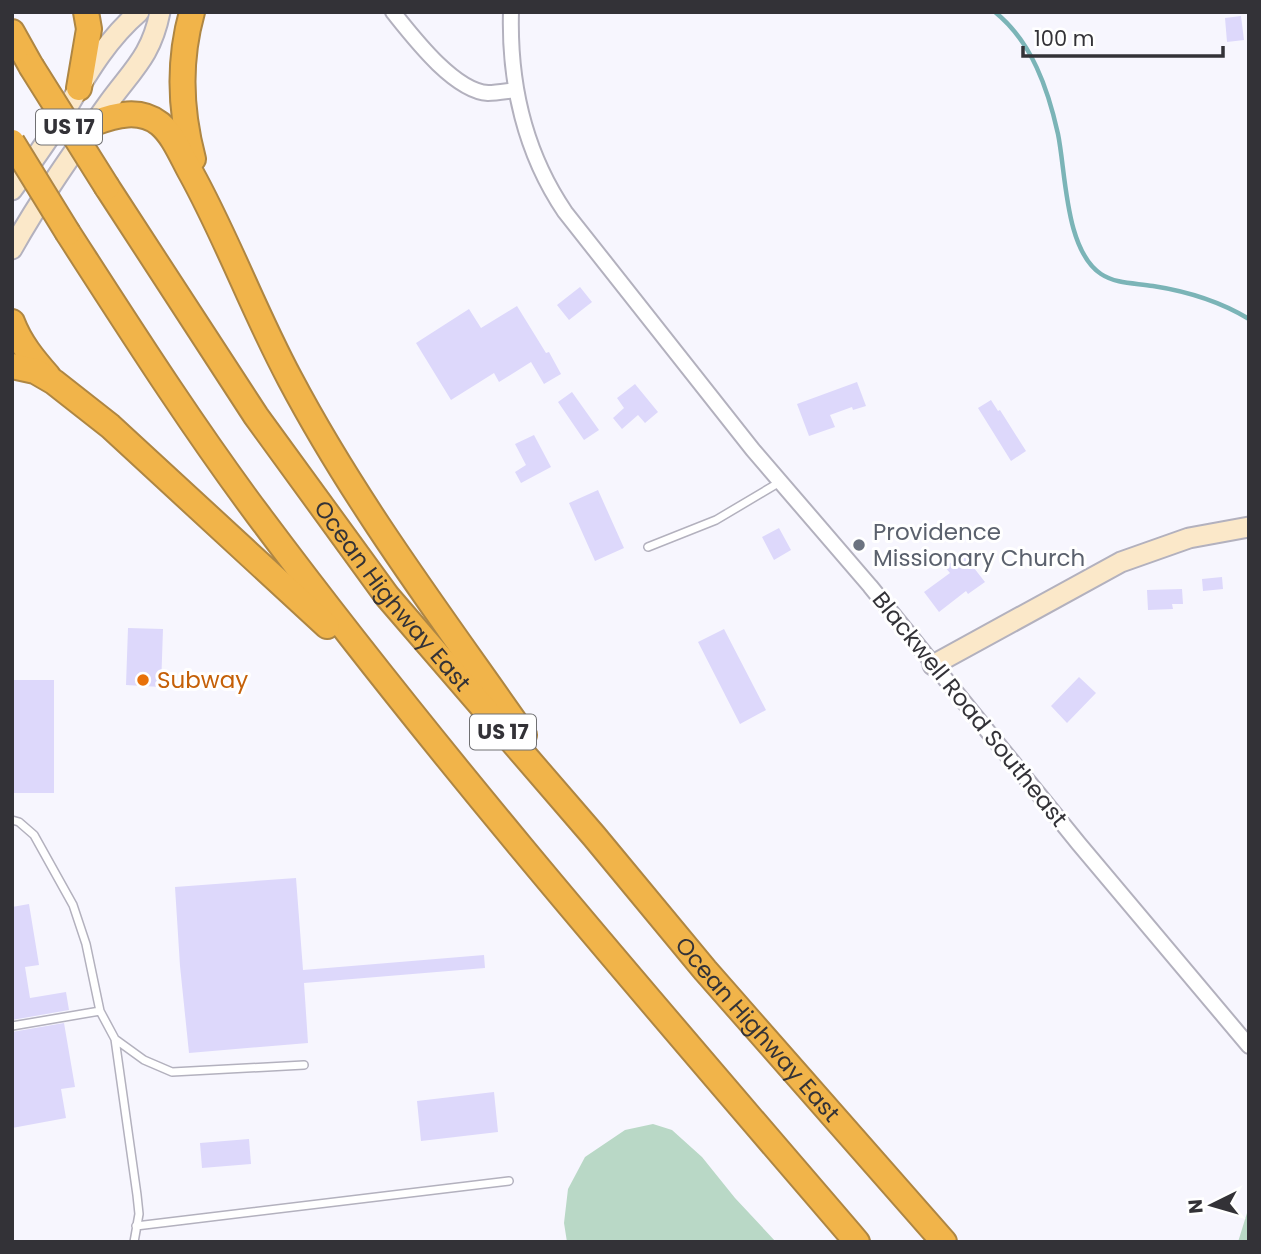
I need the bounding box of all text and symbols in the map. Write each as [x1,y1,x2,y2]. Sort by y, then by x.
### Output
scale bar [1023,14,1222,58]
text: 100 m [1034,24,1094,53]
road number: US 17 [36,110,102,144]
street label: Ocean Highway East [307,494,478,698]
place label: Providence Missionary Church [873,516,1085,574]
marker: Providence Missionary Church [851,537,867,553]
street label: Blackwell Road Southeast [865,585,1075,833]
place label: Subway [157,664,248,696]
marker: Subway [135,672,151,688]
road number: US 17 [470,714,536,750]
street label: Ocean Highway East [668,930,847,1129]
north arrow [1177,1170,1247,1240]
text: N [1181,1198,1210,1215]

